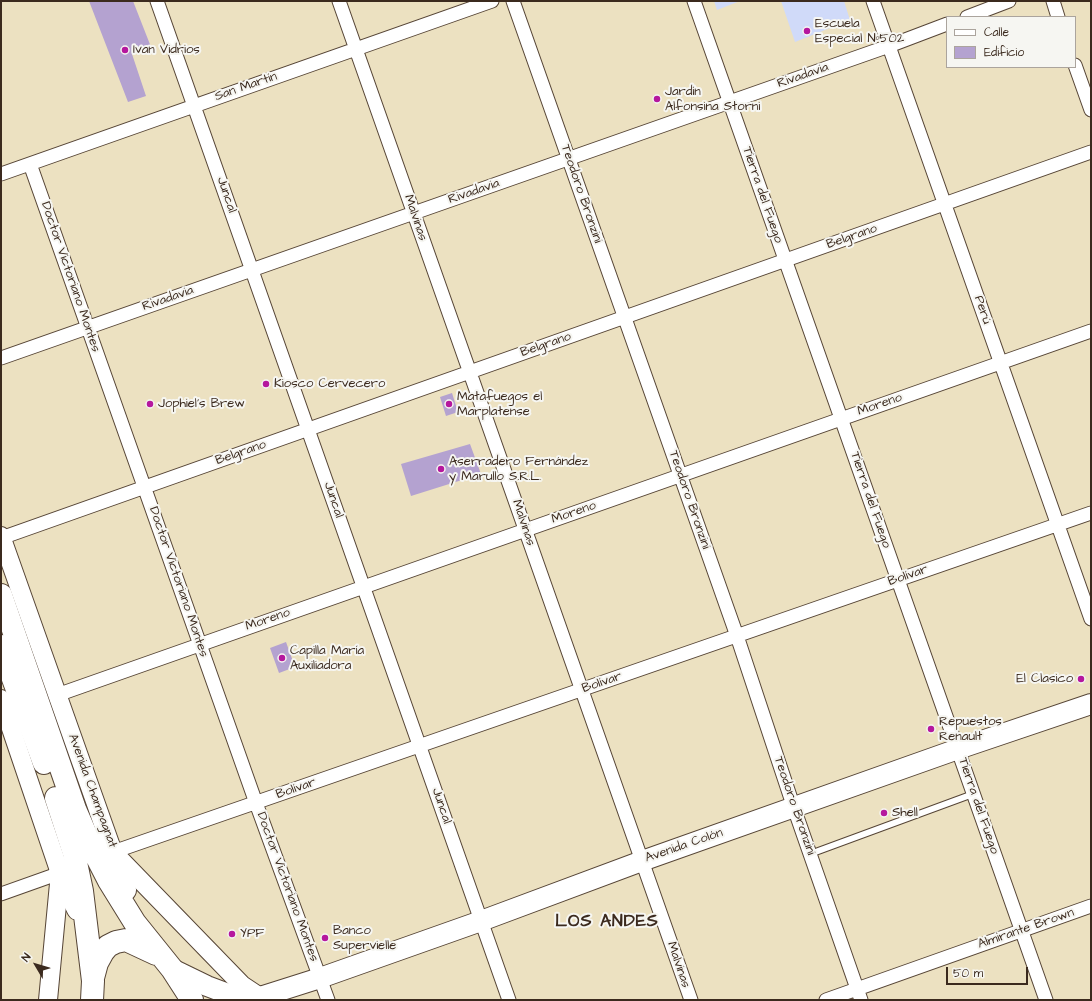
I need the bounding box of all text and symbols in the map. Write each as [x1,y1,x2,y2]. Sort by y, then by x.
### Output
place label: Escuela Especial Nº502 [815,16,904,47]
legend [946,16,1076,68]
text: Calle [984,24,1009,41]
marker: Escuela Especial Nº502 [802,26,812,36]
place label: Ivan Vidrios [133,42,200,58]
text: Edificio [984,44,1024,61]
marker: Ivan Vidrios [120,45,130,55]
street label: Rivadavia [775,60,831,92]
street label: San Martín [213,69,279,105]
place label: Jardín Alfonsina Storni [665,84,760,115]
marker: Jardín Alfonsina Storni [652,94,662,104]
street label: Teodoro Bronzini [557,143,605,245]
street label: Tierra del Fuego [738,145,786,245]
street label: Juncal [213,175,239,215]
street label: Rivadavia [446,176,502,208]
street label: Malvinas [400,193,430,243]
street label: Doctor Victoriano Montes [37,200,103,354]
street label: Belgrano [825,221,879,253]
street label: Rivadavia [140,283,196,315]
street label: Perú [970,294,994,326]
street label: Belgrano [519,329,573,361]
place label: Kiosco Cervecero [274,376,385,392]
marker: Kiosco Cervecero [261,379,271,389]
place label: Matafuegos el Marplatense [457,389,542,420]
street label: Moreno [856,390,904,420]
place label: Jophiel's Brew [158,396,245,412]
marker: Jophiel's Brew [145,399,155,409]
marker: Matafuegos el Marplatense [444,399,454,409]
street label: Belgrano [214,437,268,469]
street label: Teodoro Bronzini [665,449,713,551]
street label: Tierra del Fuego [846,450,894,550]
place label: Aserradero Fernández y Marullo S.R.L. [449,454,588,485]
marker: Aserradero Fernández y Marullo S.R.L. [436,464,446,474]
street label: Juncal [320,480,346,520]
street label: Malvinas [508,498,538,548]
street label: Moreno [550,498,598,528]
street label: Doctor Victoriano Montes [145,505,211,659]
street label: Bolívar [886,562,930,590]
street label: Moreno [244,605,292,635]
place label: Capilla María Auxiliadora [290,643,364,674]
marker: Capilla María Auxiliadora [277,653,287,663]
street label: Bolívar [580,669,624,697]
place label: El Clasico [1016,671,1073,687]
marker: El Clasico [1076,674,1086,684]
place label: Repuestos Renault [939,714,1002,745]
marker: Repuestos Renault [926,724,936,734]
street label: Avenida Champagnat [64,732,120,850]
street label: Teodoro Bronzini [770,755,818,857]
street label: Tierra del Fuego [954,756,1002,856]
street label: Bolívar [274,775,318,803]
street label: Juncal [428,786,454,826]
place label: Shell [892,805,918,821]
marker: Shell [879,808,889,818]
street label: Doctor Victoriano Montes [253,810,321,964]
street label: Avenida Colón [643,825,725,867]
street label: Almirante Brown [976,905,1076,953]
district label: LOS ANDES [555,912,659,932]
place label: Banco Supervielle [333,923,396,954]
place label: YPF [240,926,264,942]
marker: YPF [227,929,237,939]
marker: Banco Supervielle [320,933,330,943]
street label: Malvinas [663,940,693,990]
north arrow [16,945,56,985]
text: N [18,950,34,965]
scale bar [948,959,1030,985]
text: 50 m [953,965,983,982]

